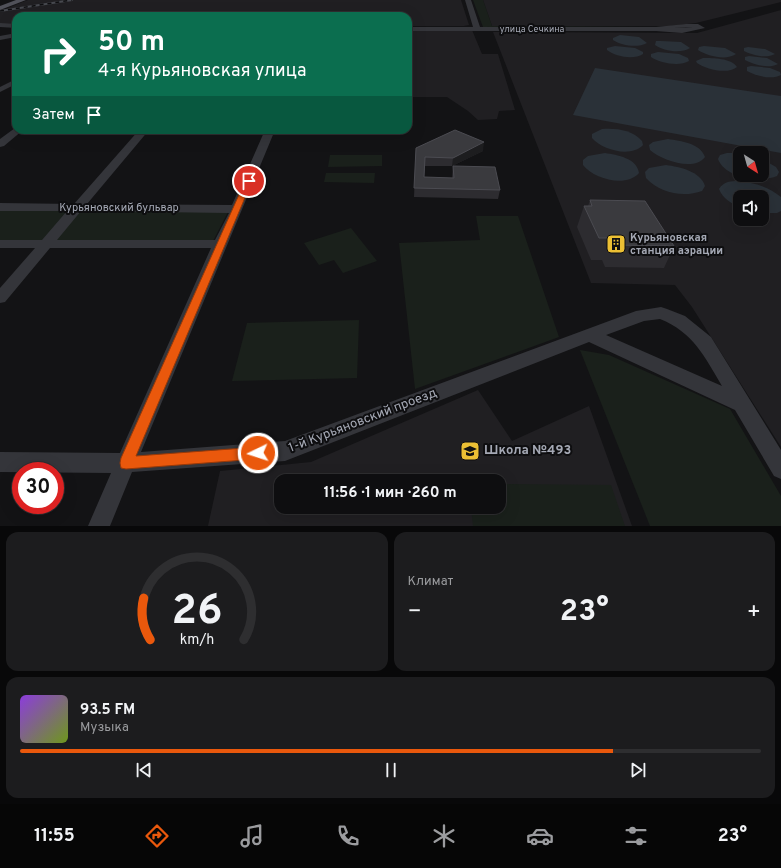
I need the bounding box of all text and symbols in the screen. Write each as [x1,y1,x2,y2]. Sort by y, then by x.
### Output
street label: улица Сечкина [500,24,565,35]
text: 50 m [98,25,165,61]
icon: right [32,28,84,80]
text: 4-я Курьяновская улица [98,60,307,83]
icon: arrive [83,104,105,126]
text: Затем [32,106,75,125]
north arrow [733,146,769,182]
map controls [733,146,769,226]
pin [232,164,266,198]
icon: arrive [238,170,260,192]
button: sound [733,190,769,226]
street label: Курьяновский бульвар [59,201,179,215]
place label: Курьяновская станция аэрации [630,231,723,258]
building icon: Курьяновская станция аэрации [605,233,627,255]
street label: 1-й Курьяновский проезд [287,385,440,457]
position arrow [237,432,279,474]
school or university icon: Школа №493 [459,440,481,462]
place label: Школа №493 [484,443,571,459]
speed limit sign: 30 [12,462,64,514]
text: 11:56 · 1 мин · 260 m [323,484,457,503]
text: Климат [408,574,453,590]
text: 26 [171,585,222,638]
text: 23° [560,594,609,631]
text: − [408,599,422,626]
text: + [747,599,761,626]
text: km/h [179,630,214,648]
text: 93.5 FM [80,701,135,720]
text: Музыка [80,720,129,736]
icon: previous [133,759,155,781]
icon: pause [380,759,402,781]
icon: next [627,759,649,781]
icon: directions [143,822,171,850]
icon: music [238,822,266,850]
icon: phone [334,822,362,850]
icon: climate [430,822,458,850]
icon: car [526,822,554,850]
icon: filters [622,822,650,850]
text: 11:55 [34,825,75,848]
text: 23° [718,825,747,848]

